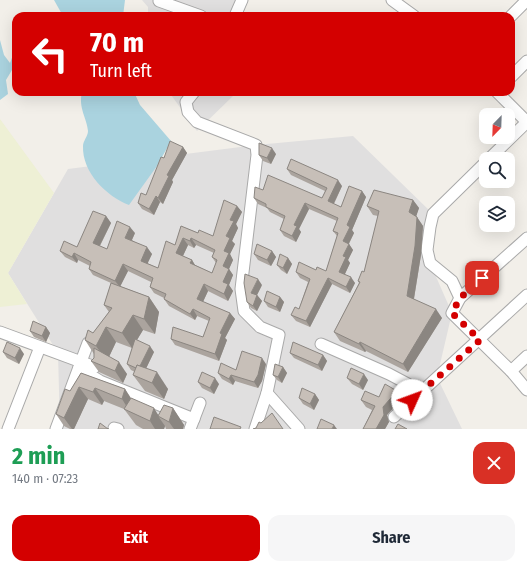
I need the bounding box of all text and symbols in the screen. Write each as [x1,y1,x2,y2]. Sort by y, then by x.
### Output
text: 70 m [90,26,144,59]
icon: left [24,28,76,80]
text: Turn left [90,60,152,82]
north arrow [479,108,515,144]
map controls [479,108,515,232]
button: search [479,152,515,188]
button: layers [479,196,515,232]
pin [465,261,499,295]
icon: arrive [471,267,493,289]
position arrow [391,379,433,421]
text: 2 min [12,442,65,470]
button: close [473,442,515,484]
text: 140 m · 07:23 [12,471,78,486]
button: Exit [12,515,260,561]
button: Share [268,515,515,561]

